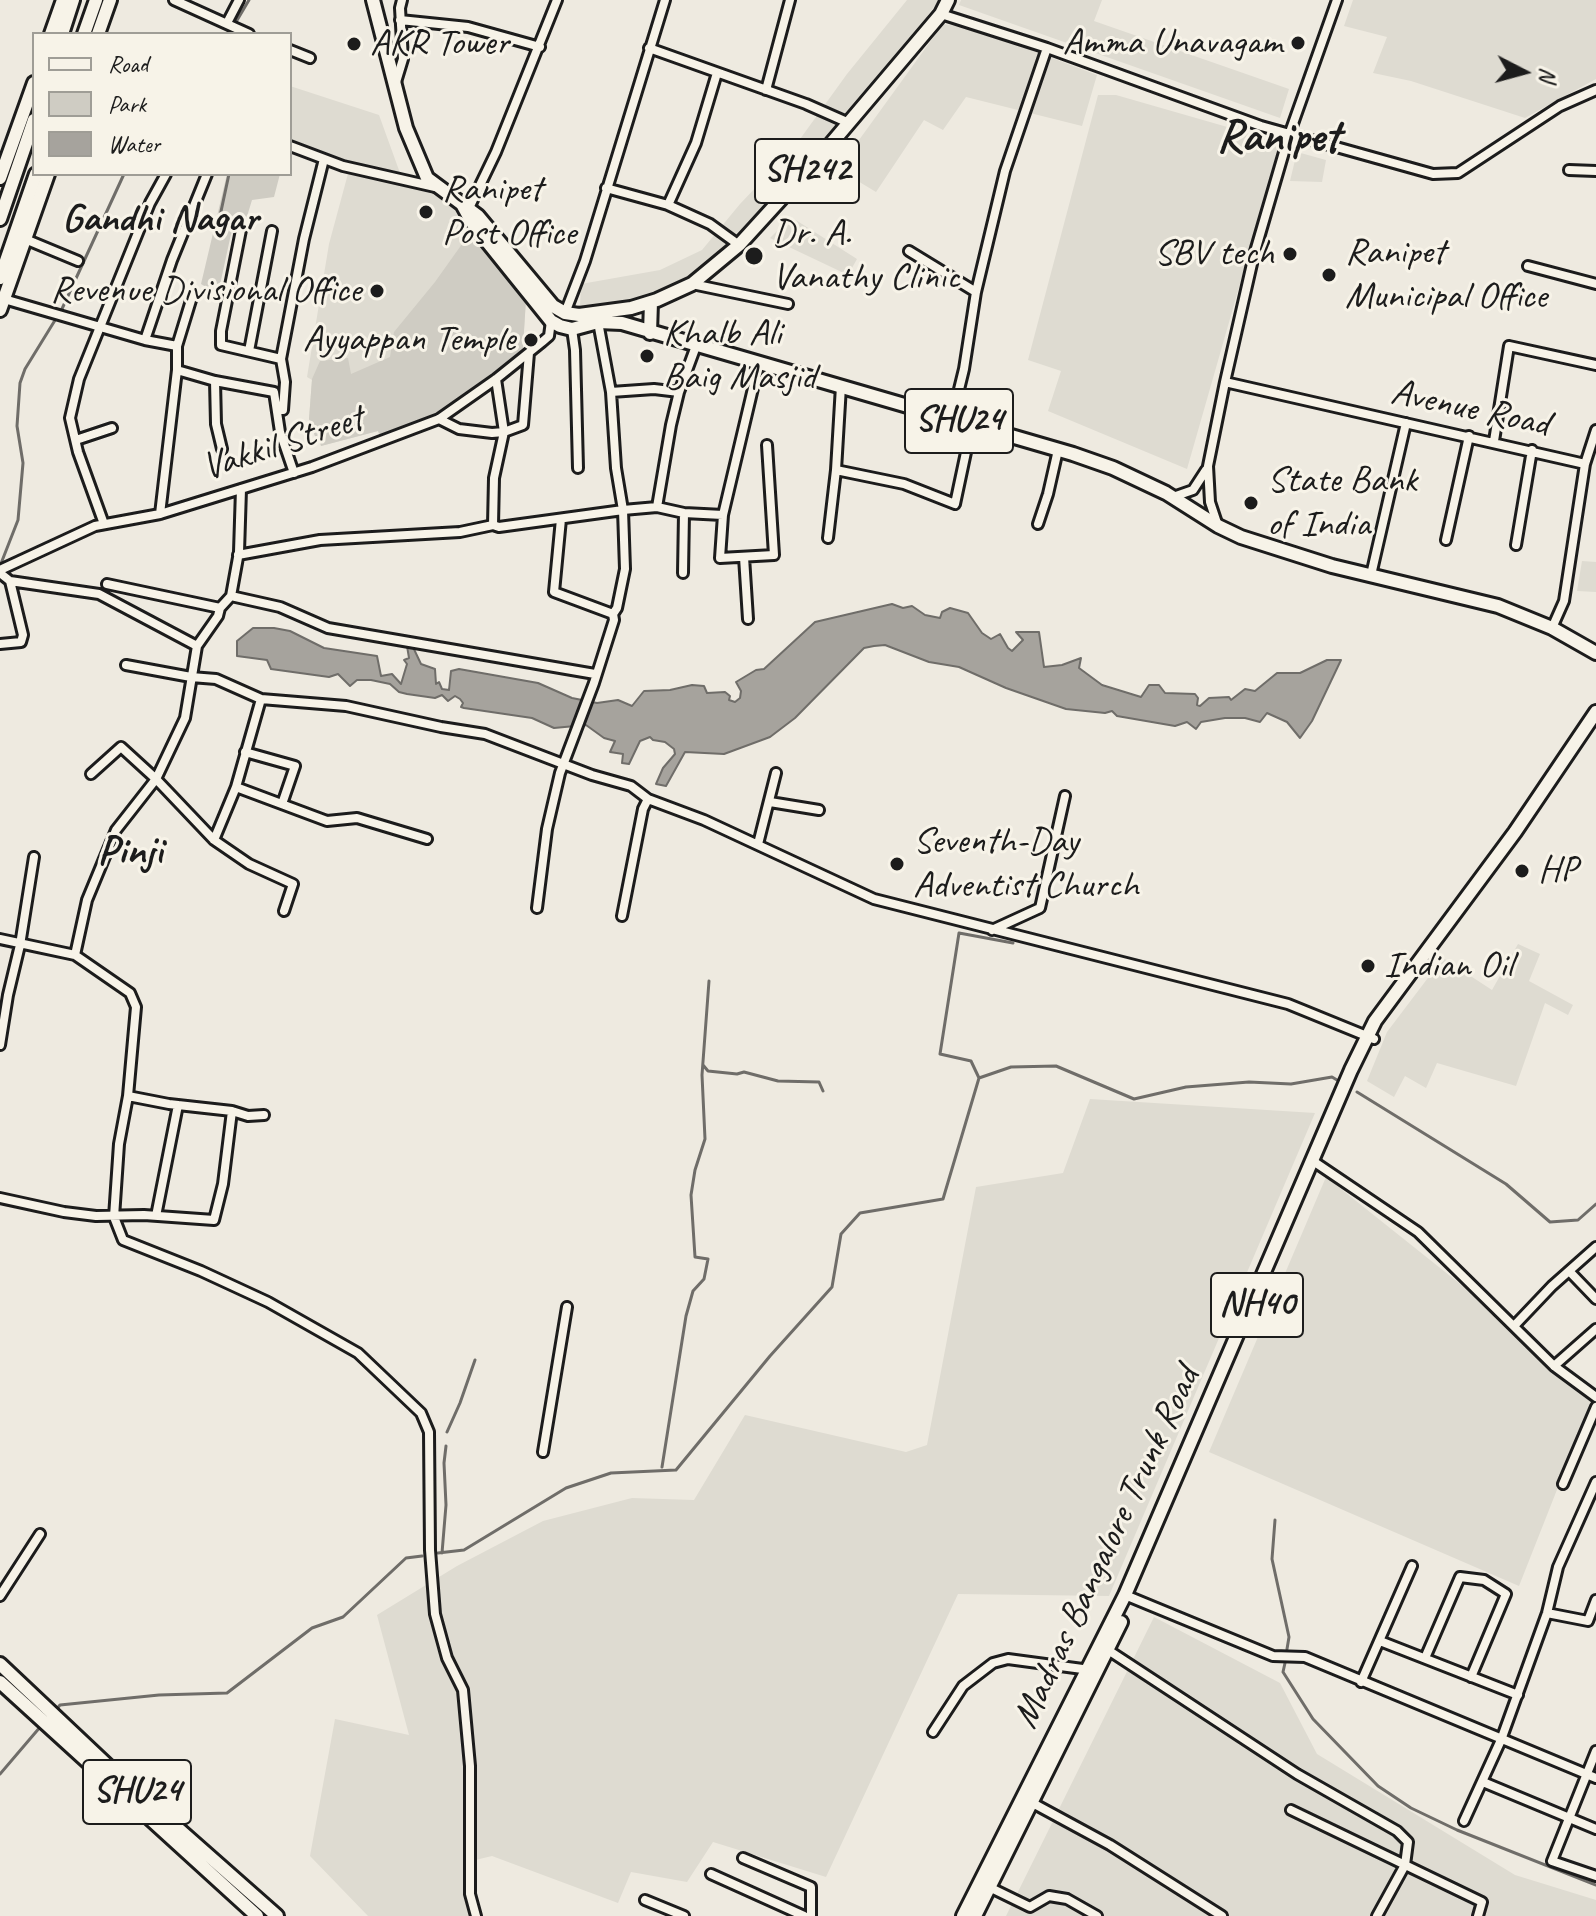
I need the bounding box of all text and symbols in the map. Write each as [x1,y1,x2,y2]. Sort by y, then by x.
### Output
place label: Amma Unavagam [1062,20,1282,66]
place label: AKR Tower [370,21,509,67]
legend [32,32,292,176]
north arrow [1484,32,1564,112]
marker: Amma Unavagam [1289,34,1307,52]
marker: AKR Tower [345,35,363,53]
text: Road [108,49,148,79]
text: N [1533,66,1563,83]
text: Park [108,89,146,119]
district label: Ranipet [1216,111,1340,167]
text: Water [108,129,160,159]
road number: SH242 [755,139,859,203]
place label: Ranipet Post Office [442,167,576,256]
district label: Gandhi Nagar [62,196,258,244]
marker: Ranipet Post Office [417,203,435,221]
place label: Dr. A. Vanathy Clinic [772,211,960,300]
place label: Ranipet Municipal Office [1345,230,1547,320]
place label: SBV tech [1154,231,1274,277]
marker: Dr. A. Vanathy Clinic [743,245,765,267]
marker: SBV tech [1281,245,1299,263]
marker: Ranipet Municipal Office [1320,266,1338,284]
place label: Revenue Divisional Office [50,268,361,314]
marker: Revenue Divisional Office [368,282,386,300]
place label: Khalb Ali Baig Masjid [663,311,816,400]
place label: Ayyappan Temple [303,317,515,363]
marker: Ayyappan Temple [522,331,540,349]
marker: Khalb Ali Baig Masjid [638,347,656,365]
street label: Avenue Road [1387,370,1553,448]
road number: SHU24 [905,389,1013,453]
street label: Vakkil Street [197,397,369,491]
place label: State Bank of India [1267,458,1417,548]
marker: State Bank of India [1242,494,1260,512]
place label: Seventh-Day Adventist Church [913,819,1139,908]
district label: Pinji [98,827,162,877]
place label: HP [1538,848,1577,894]
marker: Seventh-Day Adventist Church [888,855,906,873]
marker: HP [1513,862,1531,880]
place label: Indian Oil [1384,943,1513,989]
marker: Indian Oil [1359,957,1377,975]
road number: NH40 [1211,1273,1303,1337]
street label: Madras Bangalore Trunk Road [1003,1360,1211,1736]
road number: SHU24 [83,1760,191,1824]

